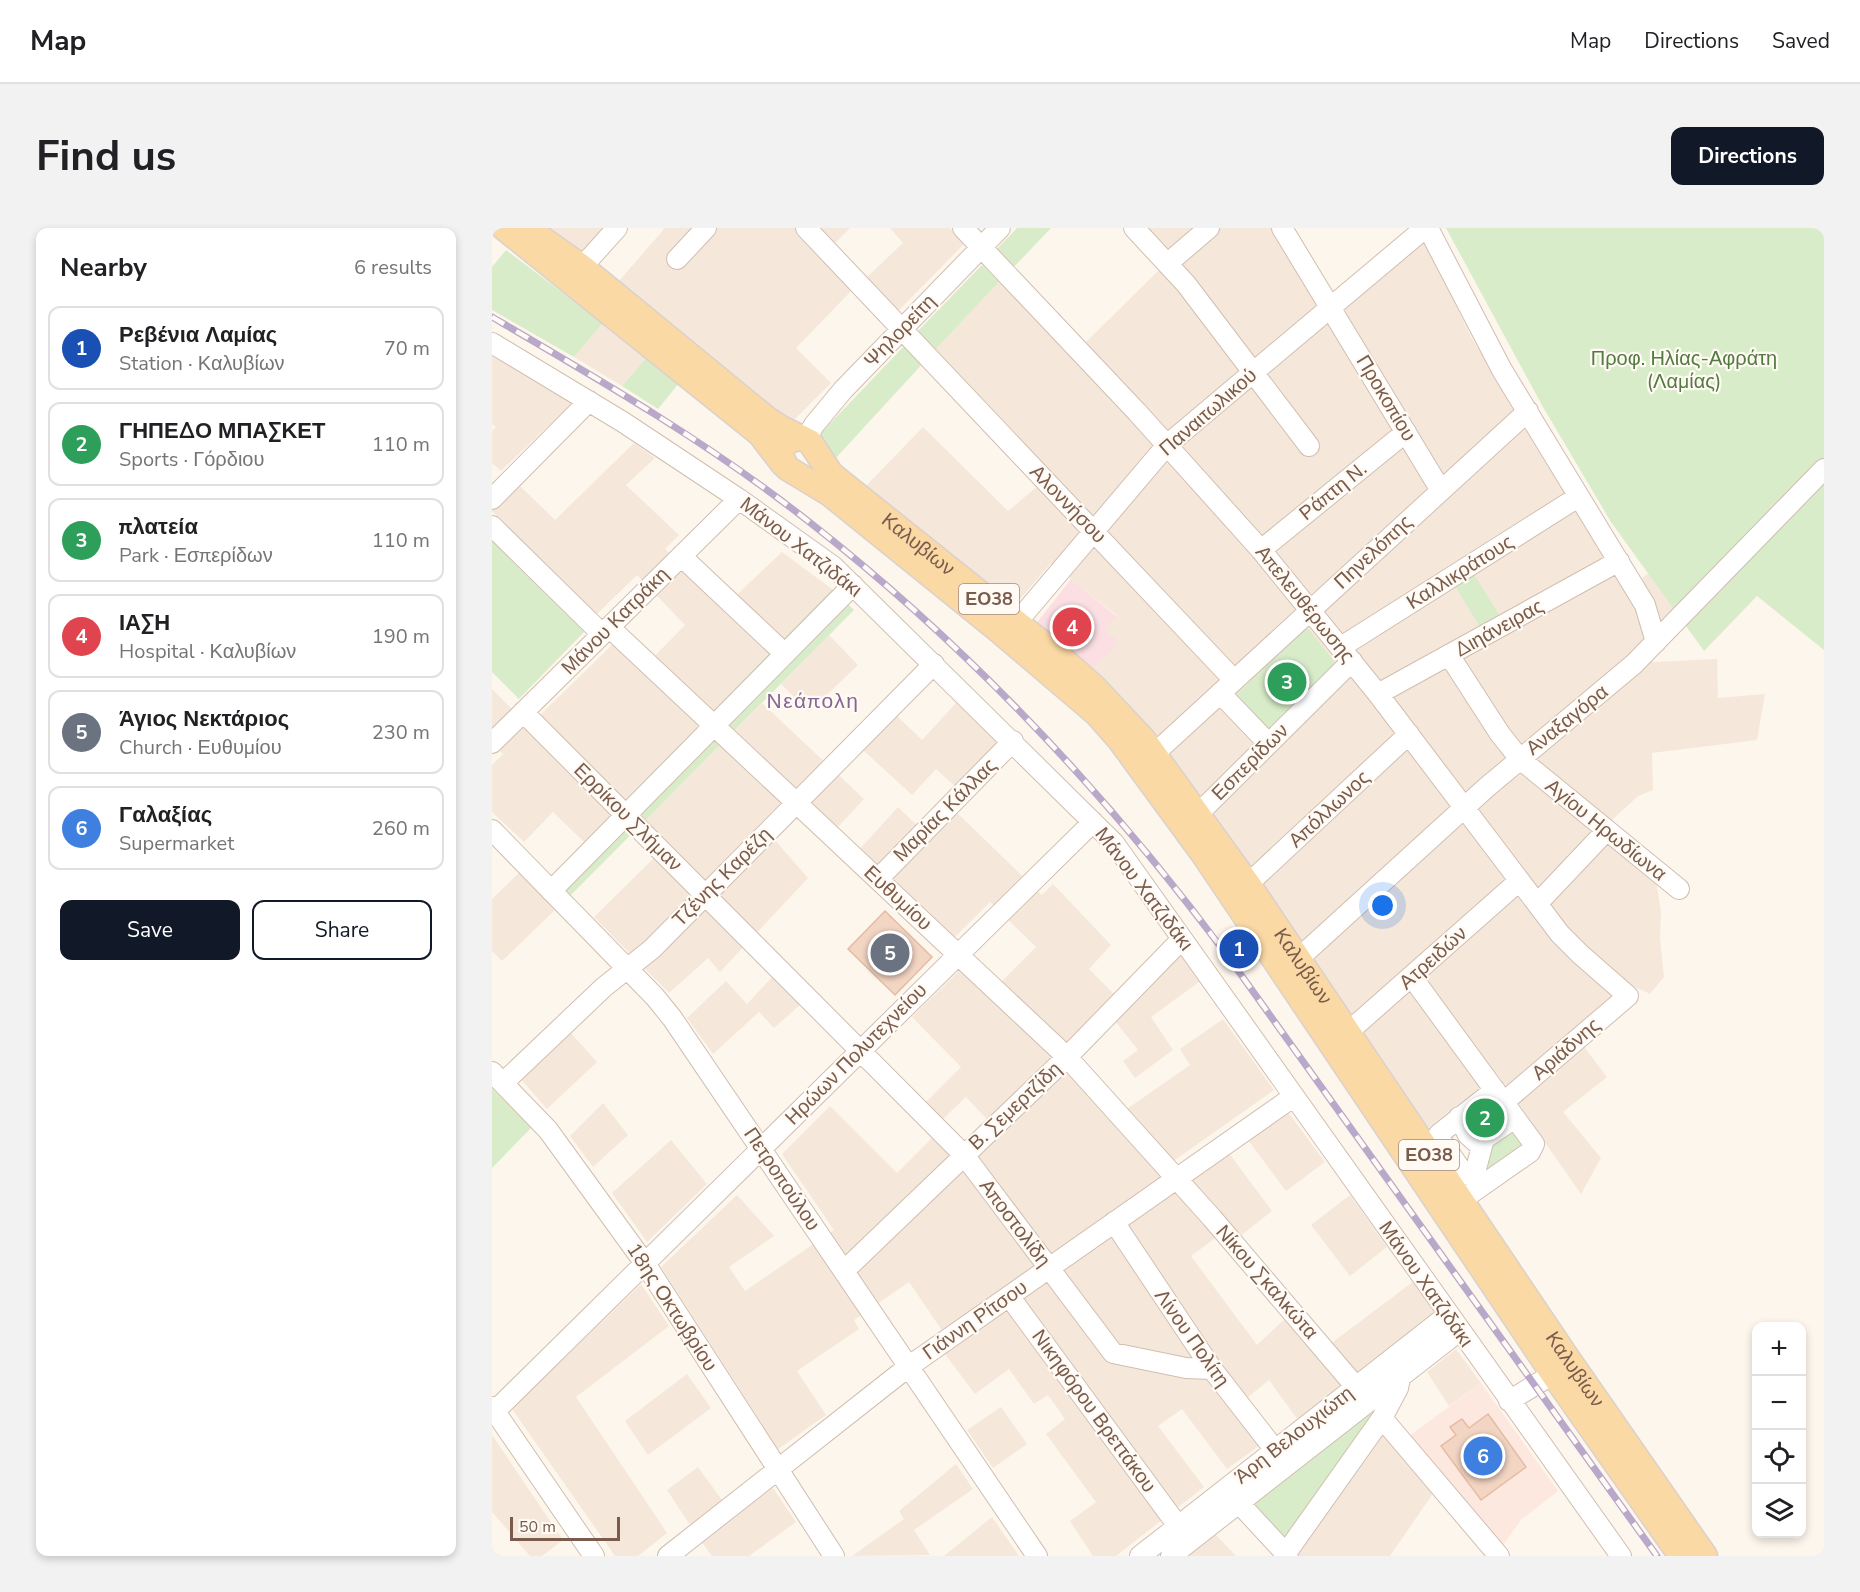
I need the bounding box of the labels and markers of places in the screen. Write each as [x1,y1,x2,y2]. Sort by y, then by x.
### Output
pin: 4 [1052,604,1092,650]
pin: 3 [1268,660,1306,704]
pin: 1 [1220,926,1258,972]
pin: 5 [870,930,910,976]
pin: 2 [1466,1096,1504,1140]
pin: 6 [1464,1434,1502,1478]

